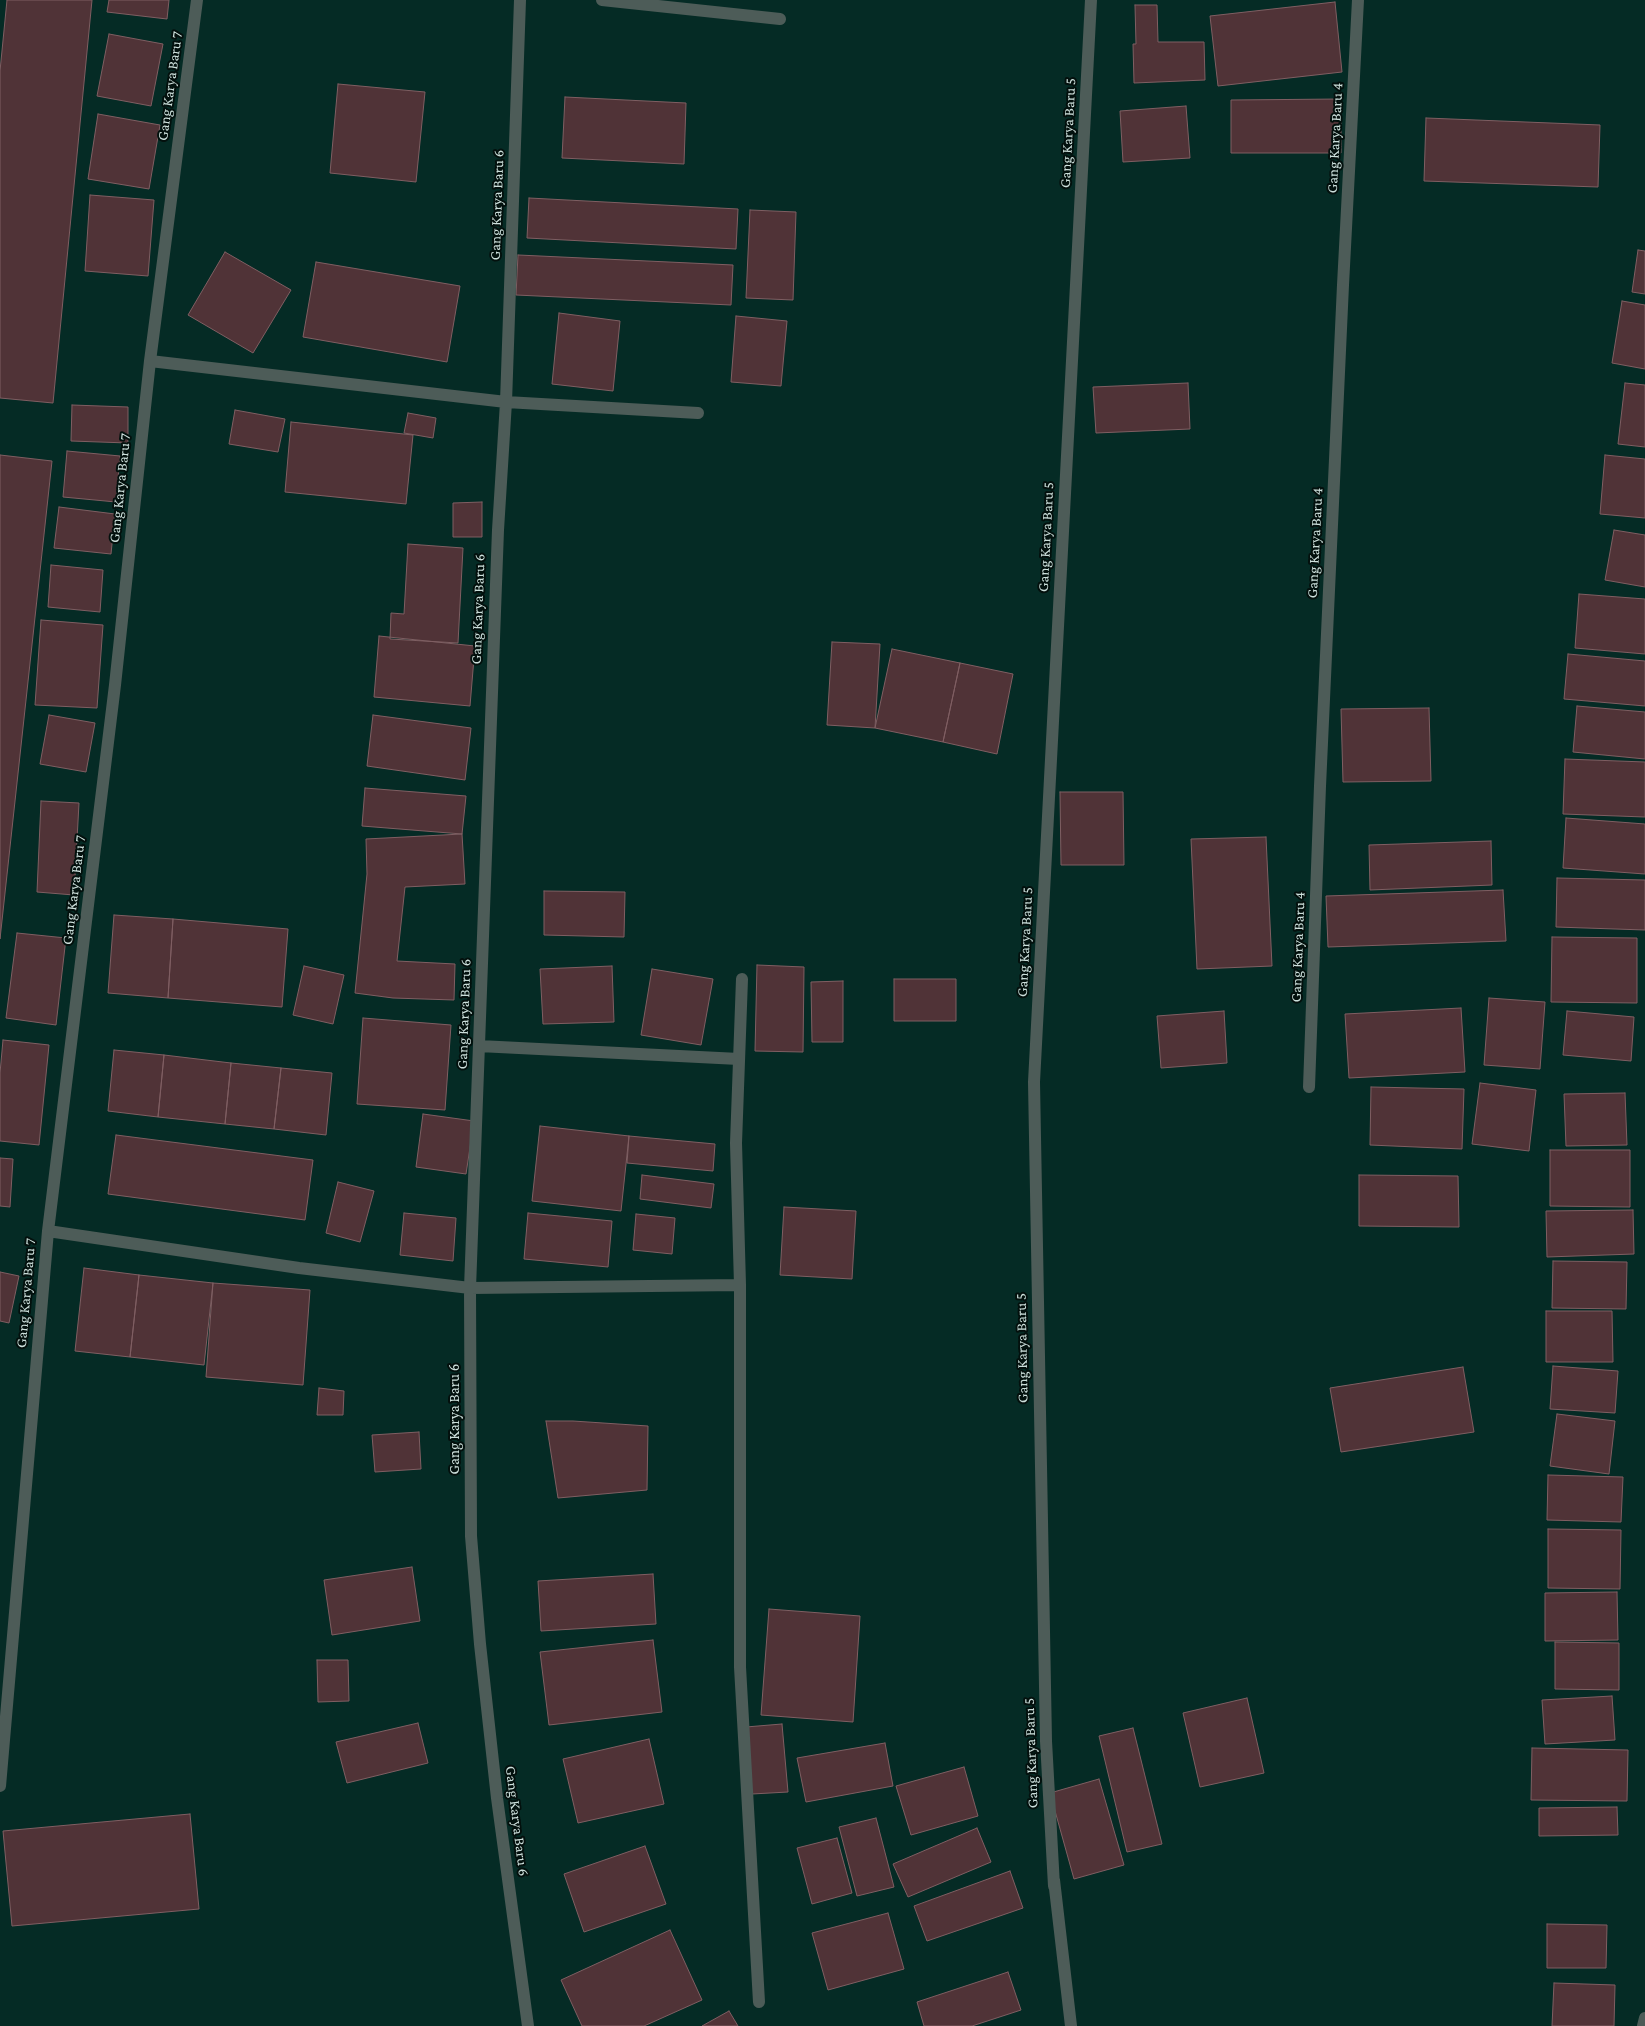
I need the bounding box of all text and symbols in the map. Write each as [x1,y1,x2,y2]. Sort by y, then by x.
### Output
street label: Gang Karya Baru 7 [153,30,187,142]
street label: Gang Karya Baru 5 [1056,77,1080,189]
street label: Gang Karya Baru 4 [1323,82,1347,194]
street label: Gang Karya Baru 6 [486,149,508,261]
street label: Gang Karya Baru 7 [105,432,135,544]
street label: Gang Karya Baru 5 [1034,481,1058,593]
street label: Gang Karya Baru 4 [1303,487,1327,599]
street label: Gang Karya Baru 6 [467,553,489,665]
street label: Gang Karya Baru 7 [58,834,90,946]
street label: Gang Karya Baru 5 [1013,886,1037,998]
street label: Gang Karya Baru 4 [1287,891,1309,1003]
street label: Gang Karya Baru 6 [453,958,475,1070]
street label: Gang Karya Baru 7 [12,1237,40,1349]
street label: Gang Karya Baru 5 [1012,1293,1032,1403]
street label: Gang Karya Baru 6 [445,1364,463,1474]
street label: Gang Karya Baru 5 [1020,1698,1042,1808]
street label: Gang Karya Baru 6 [501,1765,533,1877]

